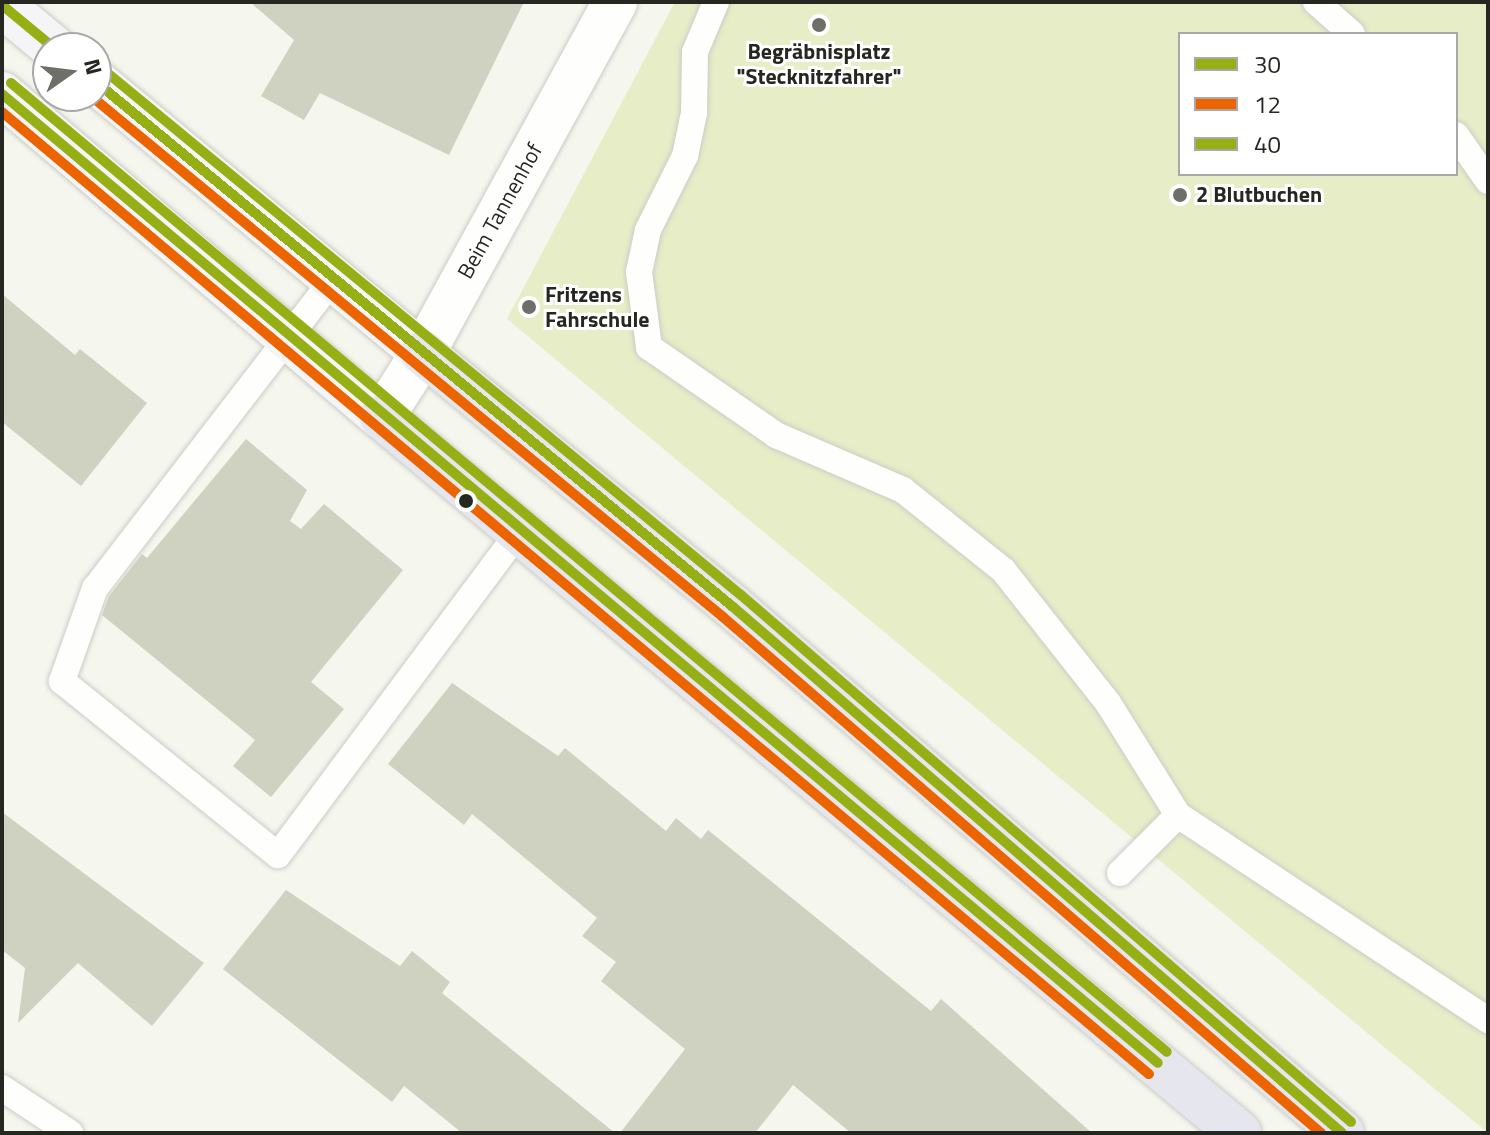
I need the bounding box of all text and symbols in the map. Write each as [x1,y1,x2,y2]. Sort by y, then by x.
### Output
marker: Begräbnisplatz "Stecknitzfahrer" [810,16,828,34]
north arrow [32,32,112,112]
legend [1178,32,1458,176]
place label: Begräbnisplatz "Stecknitzfahrer" [737,38,901,90]
text: 30 [1254,46,1281,82]
text: N [75,55,112,78]
text: 12 [1254,86,1281,122]
text: 40 [1254,126,1281,162]
street label: Beim Tannenhof [452,139,548,283]
place label: 2 Blutbuchen [1196,182,1322,208]
marker: 2 Blutbuchen [1171,186,1189,204]
place label: Fritzens Fahrschule [545,281,650,332]
marker: Fritzens Fahrschule [520,298,538,316]
unlabelled marker [458,493,474,509]

